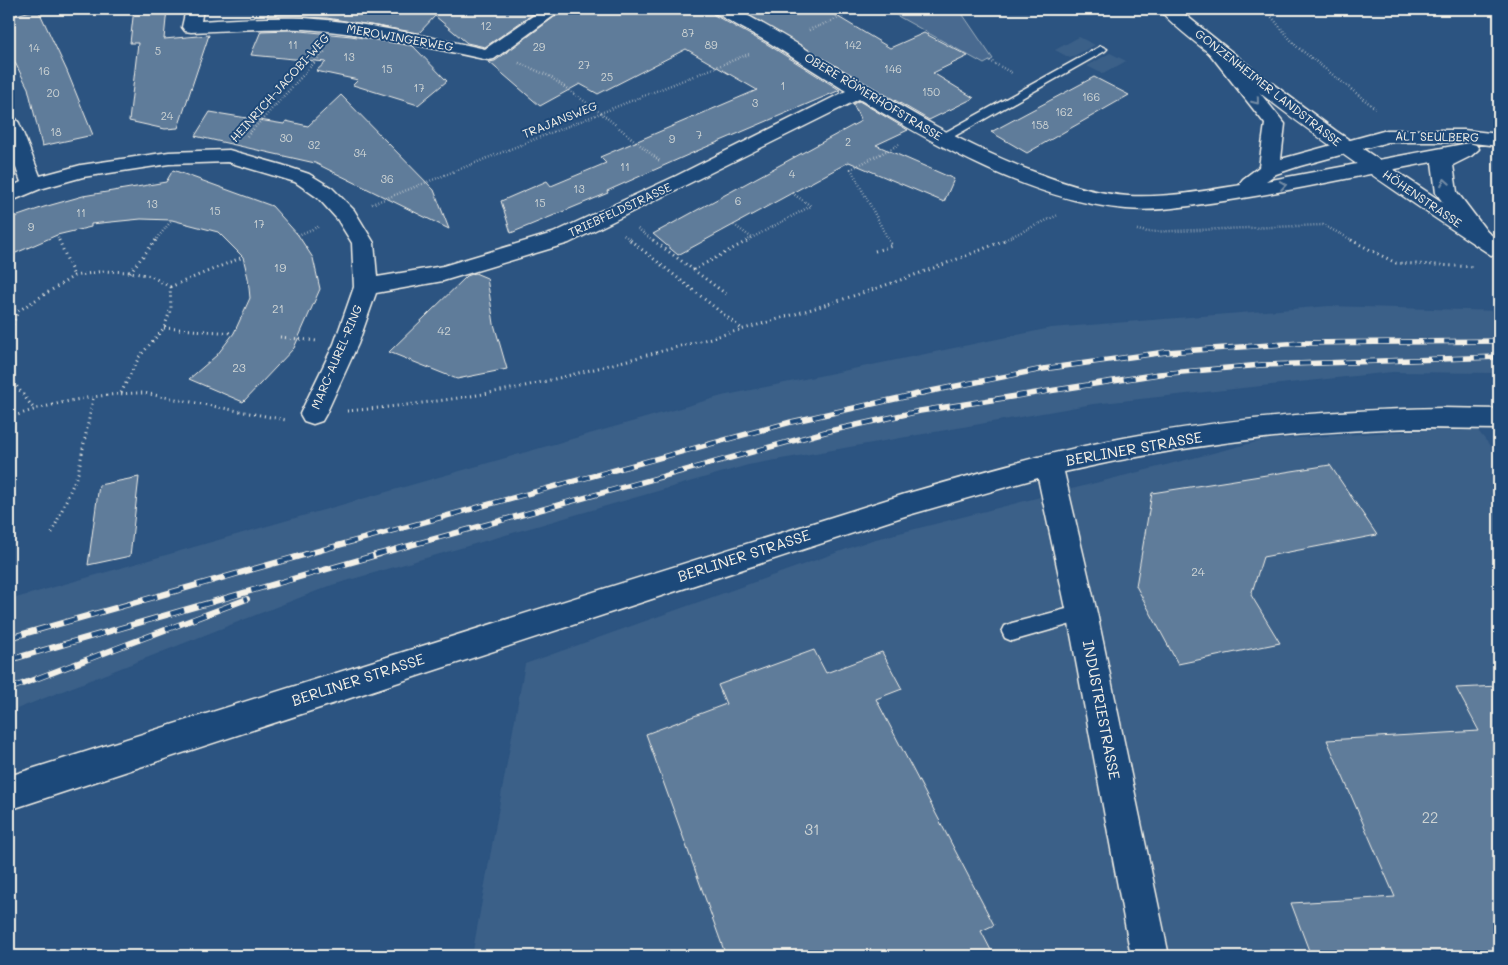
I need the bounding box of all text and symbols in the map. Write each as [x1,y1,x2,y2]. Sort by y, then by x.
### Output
house number: 12 [480,18,492,33]
street label: MEROWINGERWEG [346,20,455,54]
house number: 87 [682,25,694,40]
street label: GONZENHEIMER LANDSTRASSE [1192,25,1345,149]
street label: HEINRICH-JACOBI-WEG [226,30,332,145]
house number: 11 [288,37,298,52]
house number: 89 [704,37,718,52]
house number: 142 [844,37,862,52]
house number: 29 [533,39,546,54]
house number: 14 [28,40,40,55]
house number: 5 [155,43,161,58]
house number: 13 [343,49,355,64]
street label: OBERE RÖMERHOFSTRASSE [802,49,946,144]
house number: 27 [578,57,590,72]
house number: 15 [381,61,393,76]
house number: 146 [884,61,902,76]
house number: 16 [38,63,50,78]
house number: 25 [601,69,613,84]
house number: 1 [781,78,785,93]
house number: 17 [413,80,425,95]
house number: 150 [922,84,940,99]
house number: 20 [47,85,60,100]
house number: 166 [1082,89,1100,104]
house number: 3 [752,95,759,110]
one-way arrow [1251,95,1259,104]
street label: TRAJANSWEG [520,97,600,141]
house number: 162 [1055,104,1073,119]
house number: 24 [161,108,174,123]
house number: 158 [1031,117,1049,132]
house number: 18 [50,124,62,139]
house number: 7 [696,127,702,142]
street label: ALT SEULBERG [1395,127,1479,145]
house number: 30 [279,130,293,145]
house number: 9 [669,131,676,146]
house number: 2 [845,134,851,149]
house number: 32 [308,137,320,152]
house number: 34 [354,145,367,160]
house number: 11 [620,159,630,174]
house number: 4 [789,166,796,181]
street label: HÖHENSTRASSE [1380,166,1465,231]
house number: 36 [380,171,394,186]
one-way arrow [1441,177,1451,186]
street label: TRIEBFELDSTRASSE [565,178,674,240]
one-way arrow [1279,180,1287,191]
house number: 13 [573,181,585,196]
house number: 6 [735,193,741,208]
house number: 15 [534,195,546,210]
house number: 13 [146,196,158,211]
house number: 15 [209,203,221,218]
house number: 11 [76,205,86,220]
house number: 17 [253,216,265,231]
house number: 9 [28,219,35,234]
house number: 19 [274,259,286,275]
house number: 21 [272,300,284,316]
street label: MARC-AUREL-RING [307,302,365,411]
house number: 42 [437,322,451,338]
house number: 23 [232,359,246,375]
street label: BERLINER STRASSE [1064,426,1204,470]
street label: BERLINER STRASSE [675,524,813,586]
house number: 24 [1191,563,1205,579]
street label: INDUSTRIESTRASSE [1079,638,1125,782]
street label: BERLINER STRASSE [289,648,427,710]
house number: 22 [1422,807,1438,827]
house number: 31 [804,819,820,839]

